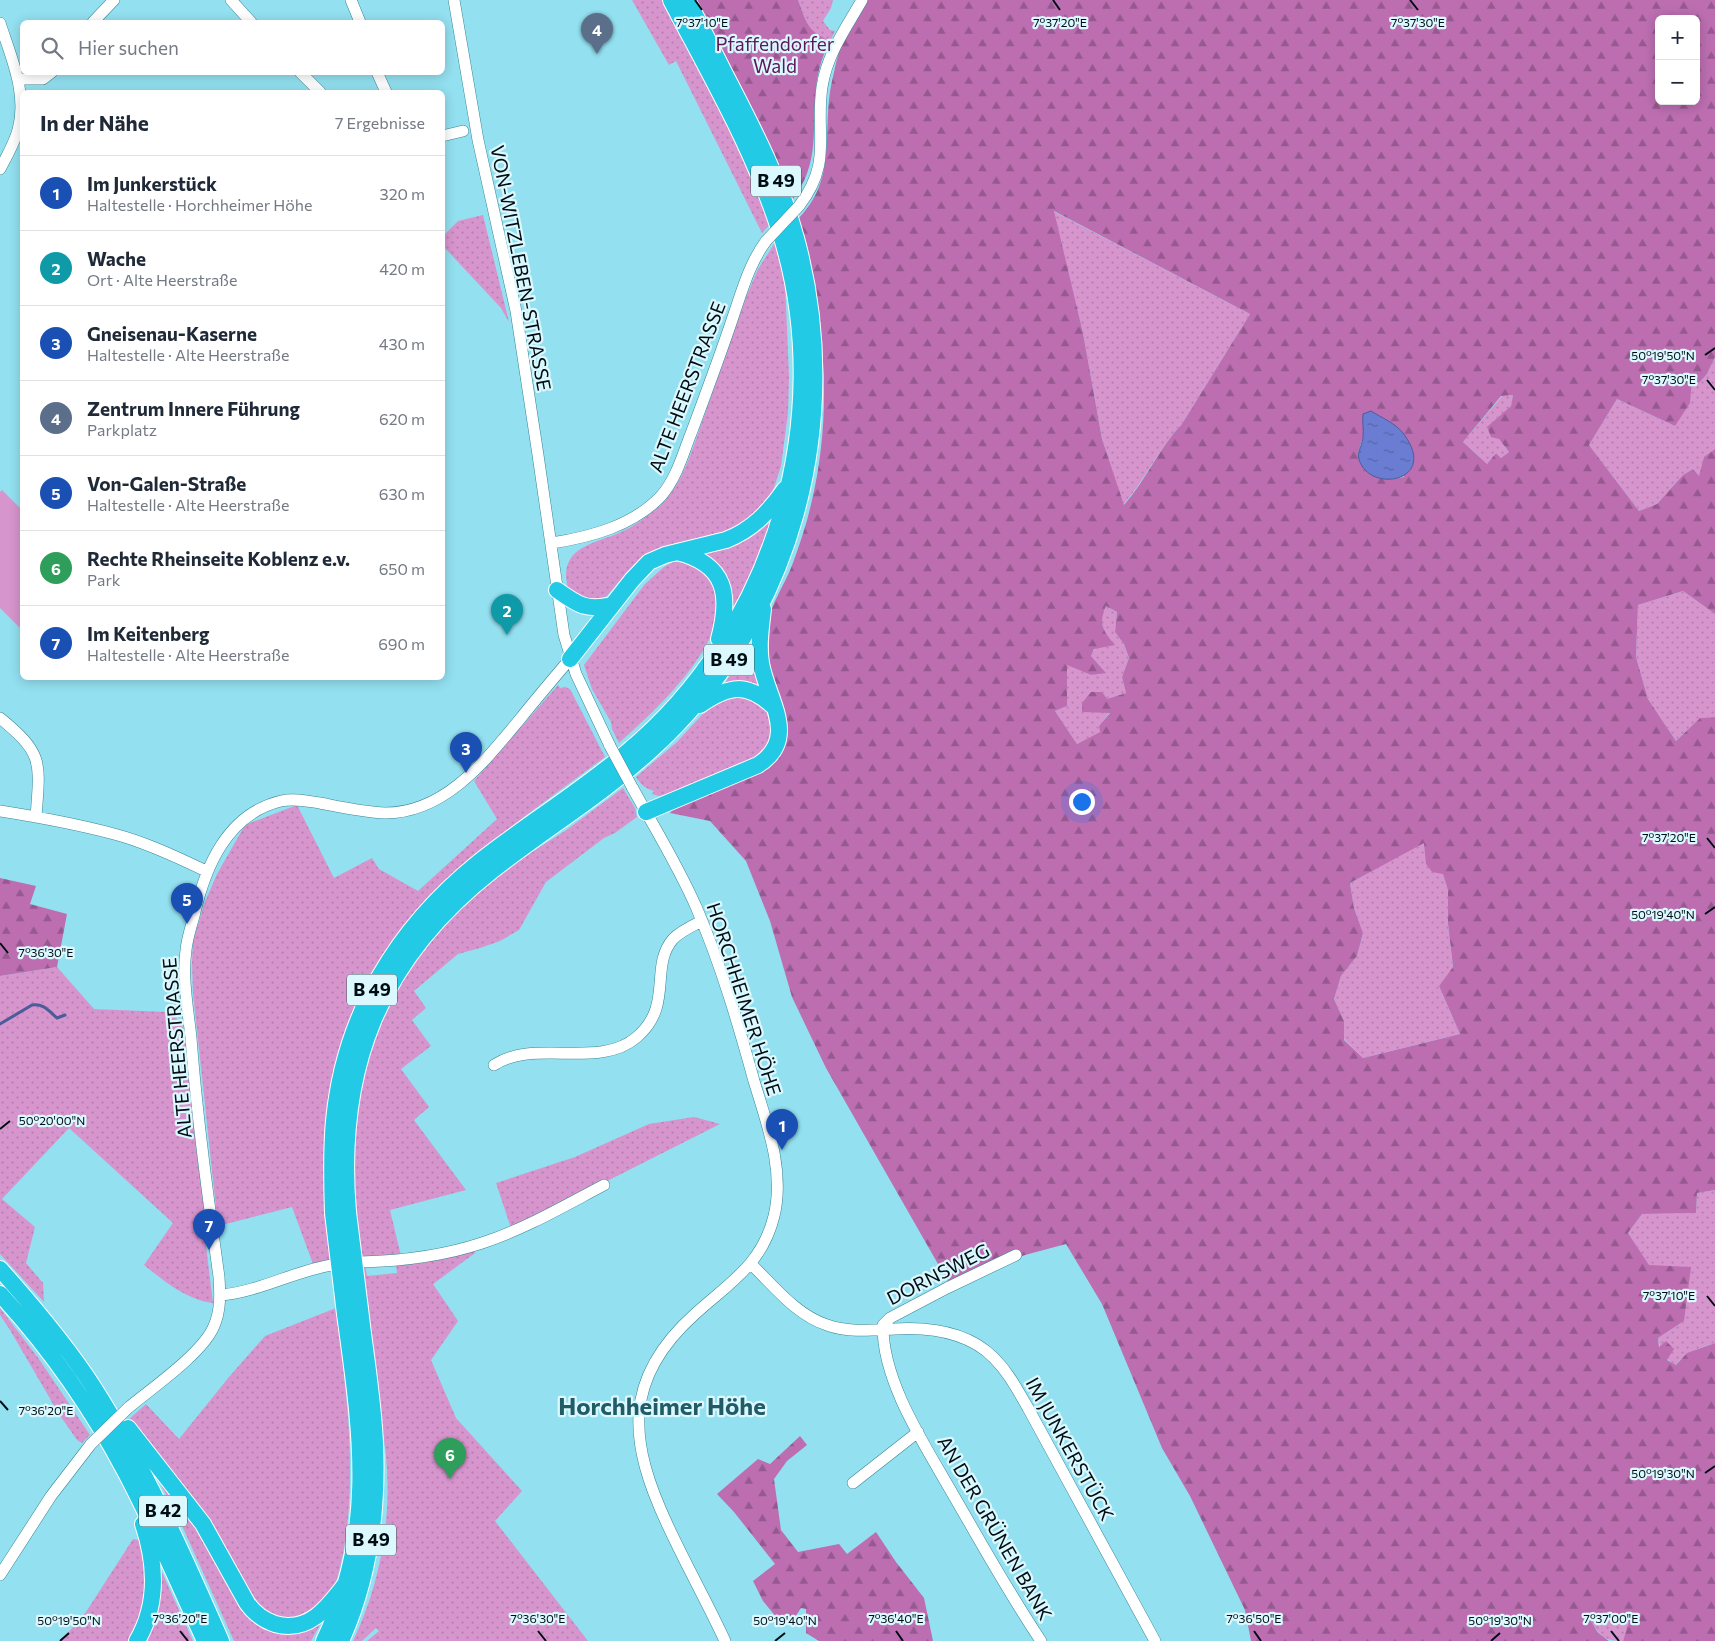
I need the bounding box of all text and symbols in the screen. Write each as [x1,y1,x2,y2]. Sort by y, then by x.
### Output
pin: 4 [581,13,613,54]
text: 7°37'10"E [676,15,728,29]
text: 7°37'20"E [1033,15,1087,29]
text: 7°37'30"E [1391,15,1445,29]
map controls [1655,15,1700,105]
button: + [1655,15,1700,60]
search box [20,20,445,75]
park label: Pfaffendorfer Wald [716,32,835,77]
icon: search [38,34,66,62]
text: Hier suchen [78,36,179,59]
button: − [1655,60,1700,105]
text: In der Nähe [40,110,149,135]
text: 7 Ergebnisse [335,113,425,132]
street label: VON-WITZLEBEN-STRASSE [486,143,557,393]
road number: B 49 [751,166,801,197]
text: Im Junkerstück [87,172,217,195]
text: 1 [52,184,60,203]
text: 320 m [380,184,425,203]
text: Haltestelle · Horchheimer Höhe [87,195,312,214]
text: Wache [87,247,146,270]
text: 2 [51,259,61,278]
text: 420 m [379,259,425,278]
text: Ort · Alte Heerstraße [87,270,238,289]
street label: ALTE HEERSTRASSE [643,298,730,476]
text: Gneisenau-Kaserne [87,322,257,345]
text: 3 [51,334,61,353]
text: 430 m [379,334,425,353]
text: Haltestelle · Alte Heerstraße [87,345,289,364]
text: 50°19'50"N [1631,348,1695,362]
text: 7°37'30"E [1642,372,1696,386]
text: Zentrum Innere Führung [87,397,300,420]
text: 4 [51,409,61,428]
text: 620 m [379,409,425,428]
text: Parkplatz [87,420,157,439]
text: Von-Galen-Straße [87,472,246,495]
text: 5 [51,484,61,503]
text: 630 m [379,484,425,503]
text: Haltestelle · Alte Heerstraße [87,495,289,514]
text: Rechte Rheinseite Koblenz e.v. [87,547,350,570]
text: 6 [51,559,61,578]
text: 650 m [379,559,425,578]
text: Park [87,570,120,589]
pin: 2 [491,594,523,635]
text: Im Keitenberg [87,622,209,645]
text: 7 [52,634,60,653]
text: 690 m [378,634,425,653]
road number: B 49 [704,644,754,676]
text: Haltestelle · Alte Heerstraße [87,645,289,664]
pin: 3 [450,732,482,773]
your location [1069,789,1095,815]
text: 7°37'20"E [1642,830,1696,844]
pin: 5 [171,883,203,924]
street label: HORCHHEIMER HÖHE [702,900,787,1098]
text: 50°19'40"N [1631,907,1695,921]
text: 7°36'30"E [19,945,73,959]
street label: ALTE HEERSTRASSE [157,957,196,1139]
road number: B 49 [347,974,397,1006]
pin: 1 [766,1109,798,1150]
text: 50°20'00"N [19,1113,85,1127]
pin: 7 [193,1209,225,1250]
street label: DORNSWEG [883,1238,993,1309]
text: 7°37'10"E [1643,1288,1695,1302]
street label: IM JUNKERSTÜCK [1022,1373,1119,1525]
district label: Horchheimer Höhe [558,1391,766,1420]
text: 7°36'20"E [19,1403,73,1417]
street label: AN DER GRÜNEN BANK [933,1432,1058,1624]
pin: 6 [434,1438,466,1479]
text: 50°19'30"N [1631,1466,1695,1480]
road number: B 42 [139,1495,187,1526]
road number: B 49 [346,1524,396,1556]
text: 7°36'20"E [153,1611,207,1625]
text: 7°36'30"E [511,1611,565,1625]
text: 7°36'40"E [868,1611,924,1625]
text: 7°36'50"E [1227,1611,1281,1625]
text: 7°37'00"E [1584,1611,1638,1625]
text: 50°19'50"N [37,1613,101,1627]
text: 50°19'40"N [753,1613,817,1627]
text: 50°19'30"N [1468,1613,1532,1627]

